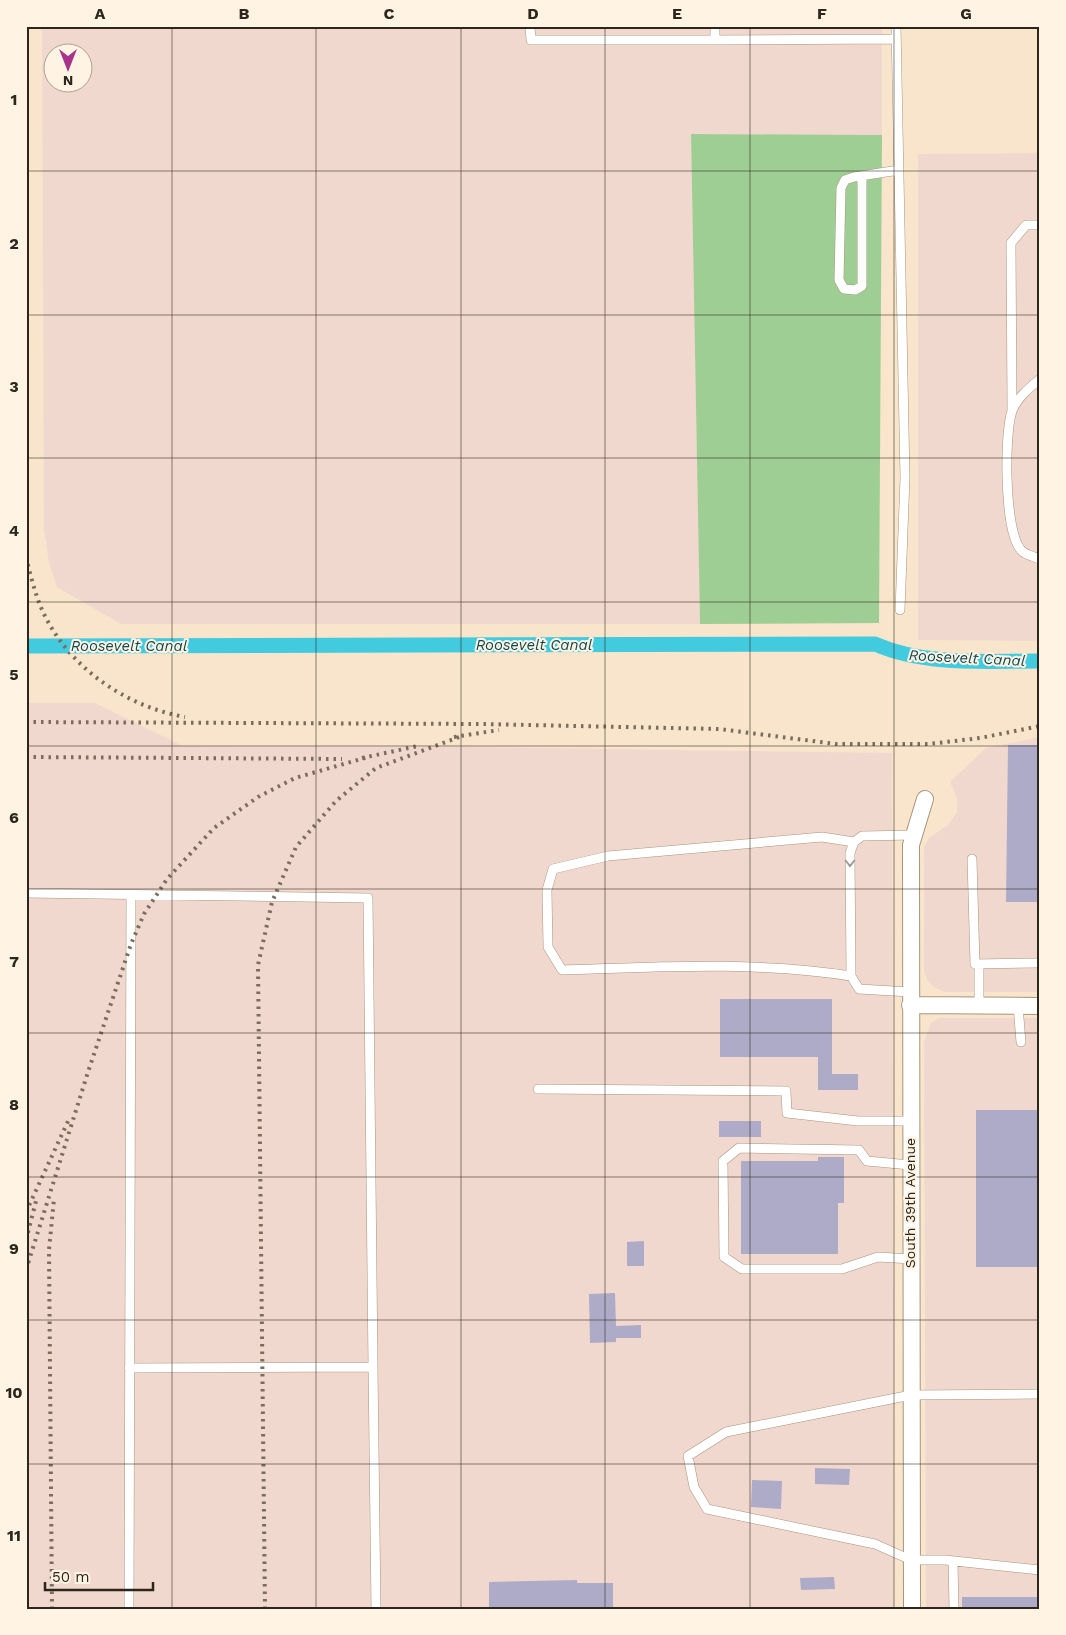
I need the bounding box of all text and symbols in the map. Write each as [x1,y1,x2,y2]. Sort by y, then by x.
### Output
text: A [95,4,106,23]
text: B [239,4,250,23]
text: C [384,4,395,23]
text: D [527,4,539,23]
text: E [672,4,682,23]
text: F [817,4,827,23]
text: G [960,4,972,23]
north arrow [42,42,92,92]
text: N [63,73,73,89]
text: 1 [11,90,17,109]
text: 2 [9,234,19,253]
text: 3 [9,377,19,396]
text: 4 [9,521,19,540]
water label: Roosevelt Canal [476,636,593,654]
water label: Roosevelt Canal [71,637,188,655]
water label: Roosevelt Canal [908,646,1026,670]
text: 5 [9,665,19,684]
text: 6 [9,808,19,827]
one-way arrow [845,860,855,867]
text: 7 [9,952,19,971]
text: 8 [9,1095,19,1114]
street label: South 39th Avenue [902,1138,918,1268]
text: 9 [9,1239,19,1258]
text: 10 [5,1383,23,1402]
text: 11 [7,1526,21,1545]
scale bar [45,1560,152,1592]
text: 50 m [52,1568,89,1586]

